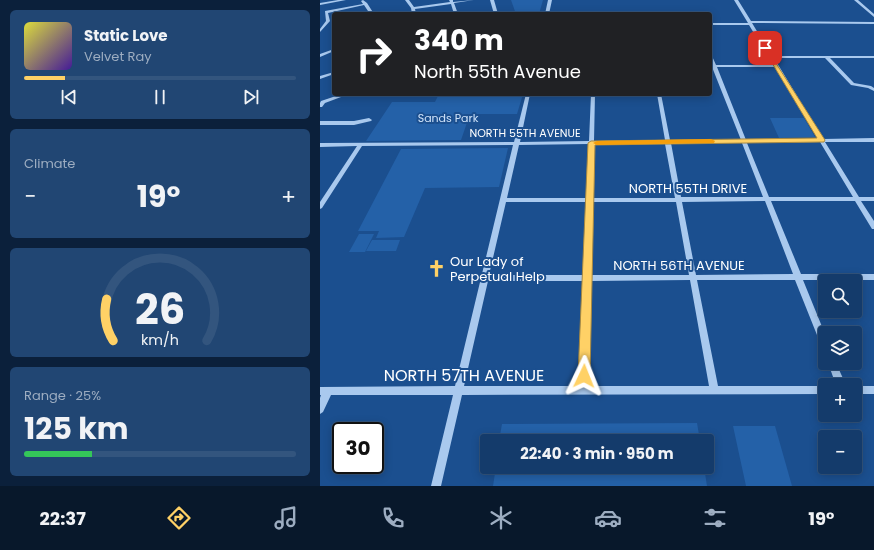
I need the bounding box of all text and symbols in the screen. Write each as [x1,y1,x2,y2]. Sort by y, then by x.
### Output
text: 340 m [414,21,504,60]
text: Static Love [84,25,168,46]
icon: right [348,28,400,80]
pin [748,31,782,65]
icon: arrive [754,37,776,59]
text: Velvet Ray [84,47,152,66]
text: North 55th Avenue [414,59,581,84]
icon: previous [58,86,80,108]
icon: pause [149,86,171,108]
icon: next [240,86,262,108]
park label: Sands Park [418,110,479,126]
street label: NORTH 55TH AVENUE [469,125,581,141]
text: Climate [24,154,75,173]
text: 19° [137,175,180,218]
street label: NORTH 55TH DRIVE [629,179,747,198]
text: − [24,181,36,212]
text: + [281,181,296,212]
place label: Our Lady of Perpetual Help [450,252,545,286]
street label: NORTH 56TH AVENUE [613,256,745,275]
church icon: Our Lady of Perpetual Help [427,258,447,278]
map controls [818,274,862,474]
button: search [818,274,862,318]
text: 26 [135,279,185,338]
button: layers [818,326,862,370]
text: km/h [141,329,179,349]
position arrow [563,355,605,397]
street label: NORTH 57TH AVENUE [384,364,544,387]
button: + [818,378,862,422]
text: Range · 25% [24,386,101,405]
text: 125 km [24,407,129,450]
speed limit sign: 30 [332,422,384,474]
button: − [818,430,862,474]
text: 22:40 · 3 min · 950 m [520,443,674,464]
icon: directions [165,504,193,532]
icon: music [272,504,300,532]
icon: phone [379,504,407,532]
icon: climate [487,504,515,532]
icon: car [594,504,622,532]
icon: filters [701,504,729,532]
text: 22:37 [40,506,86,531]
text: 19° [808,506,834,531]

